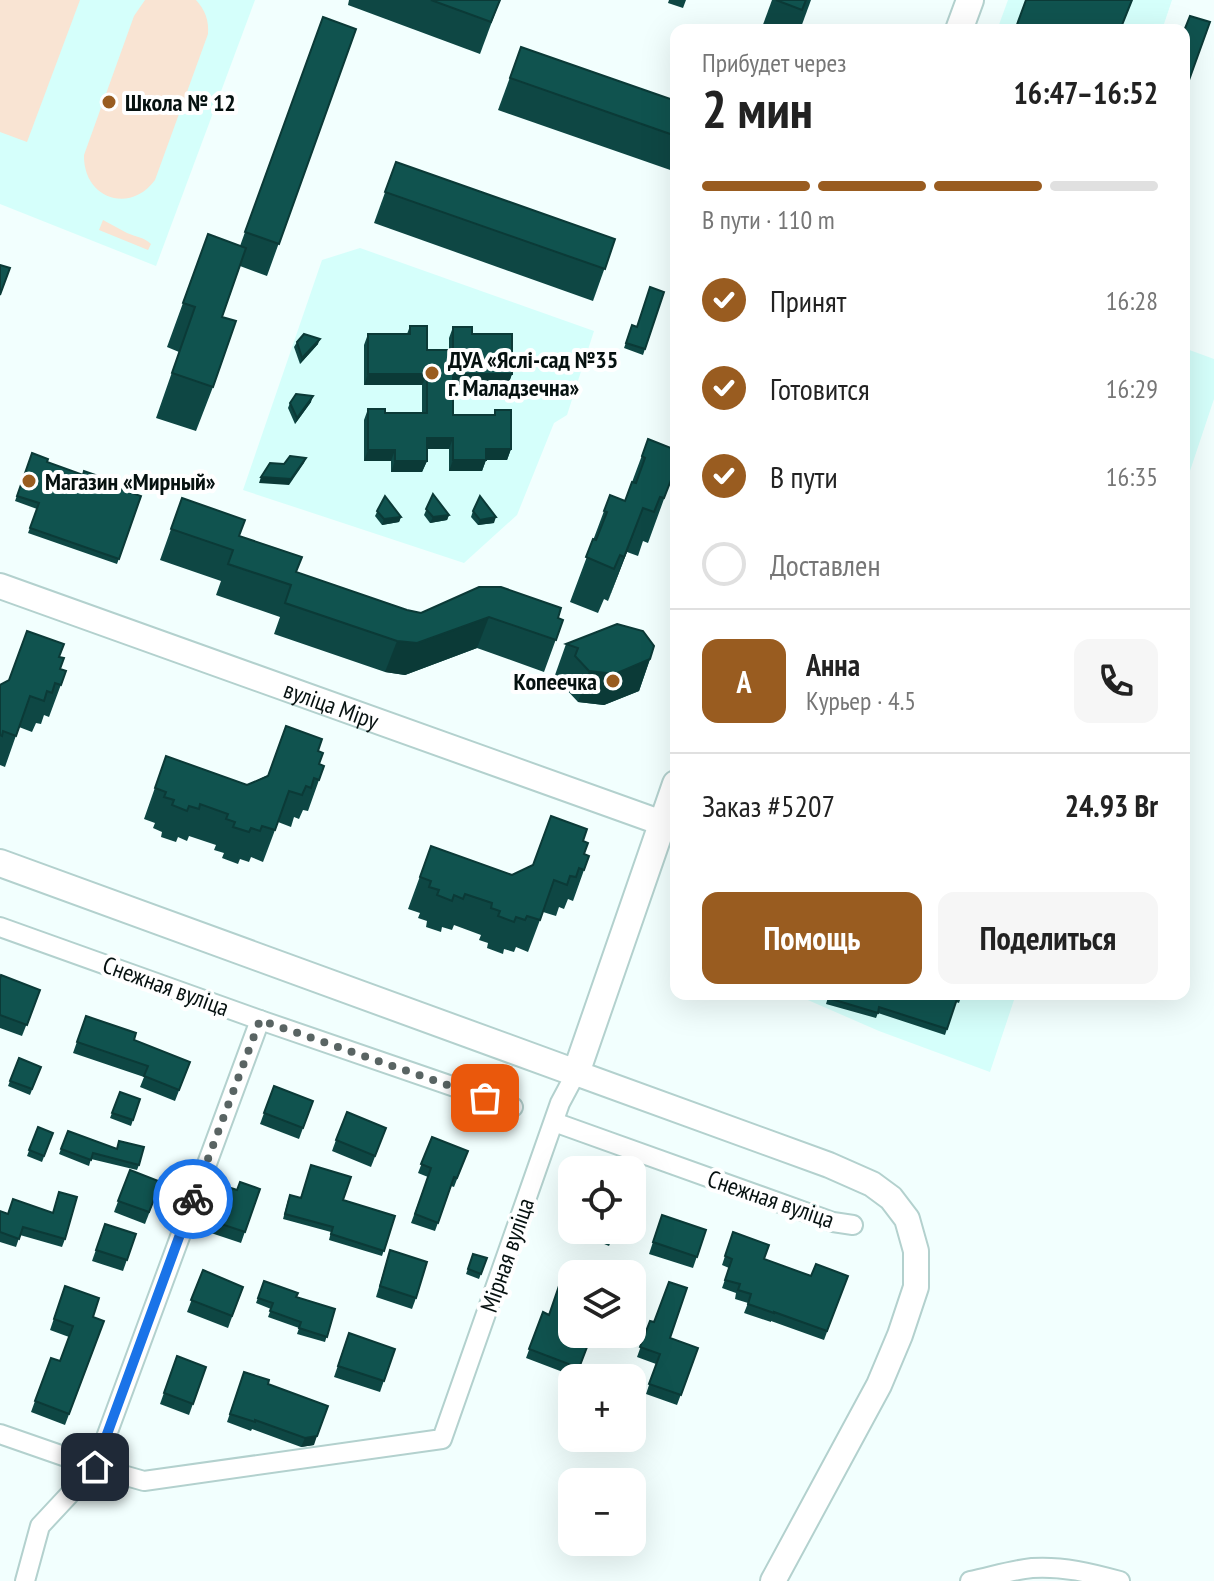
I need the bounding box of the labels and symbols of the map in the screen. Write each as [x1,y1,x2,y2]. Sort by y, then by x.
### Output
place label: Школа № 12 [125,87,236,118]
marker: Школа № 12 [100,93,118,111]
place label: ДУА «Яслі-сад №35 г. Маладзечна» [448,344,618,403]
marker: ДУА «Яслі-сад №35 г. Маладзечна» [423,364,441,382]
place label: Магазин «Мирный» [45,466,216,497]
marker: Магазин «Мирный» [20,472,38,490]
place label: Копеечка [514,666,597,697]
marker: Копеечка [604,672,622,690]
street label: вуліца Міру [280,673,383,736]
street label: Снежная вуліца [99,949,233,1023]
pin [451,1064,519,1132]
courier [153,1159,233,1239]
street label: Снежная вуліца [704,1163,838,1235]
street label: Мірная вуліца [473,1194,541,1316]
pin [61,1433,129,1501]

